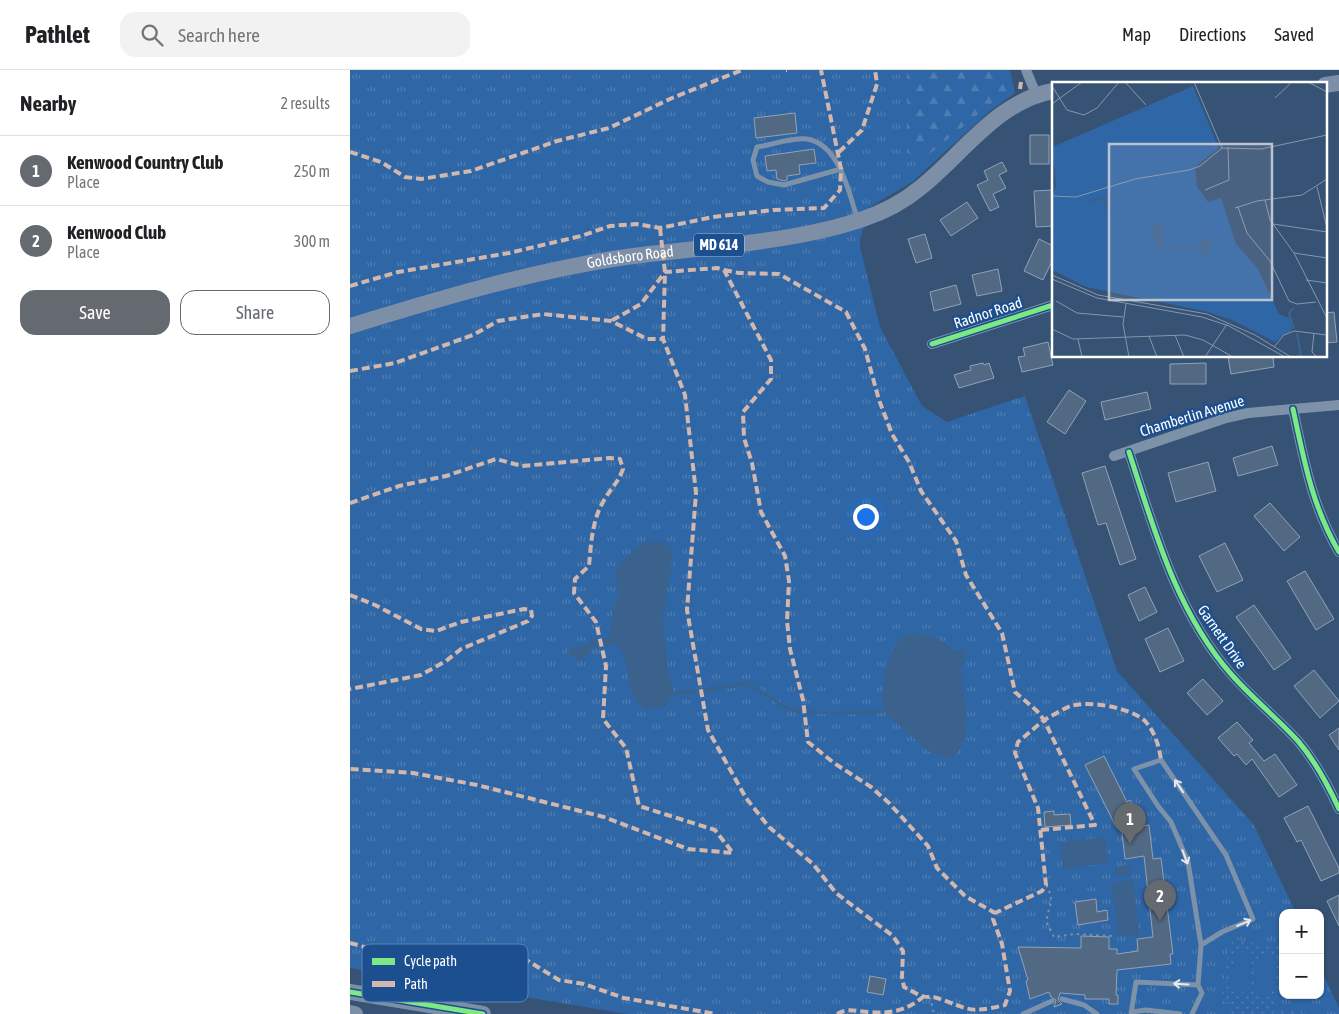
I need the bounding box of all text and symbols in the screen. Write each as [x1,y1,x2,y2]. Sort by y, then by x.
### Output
search box [120,12,470,57]
text: Pathlet [25,21,90,48]
icon: search [138,21,166,49]
text: Search here [178,24,260,46]
text: Map [1122,24,1151,45]
text: Directions [1179,24,1246,45]
text: Saved [1274,24,1314,45]
inset map [1052,82,1326,358]
text: Nearby [20,91,76,115]
text: 2 results [280,94,330,112]
text: Kenwood Country Club [67,151,224,173]
text: 1 [32,162,40,180]
text: 250 m [294,162,330,180]
text: Place [67,173,100,191]
text: Kenwood Club [67,221,166,243]
text: 2 [32,232,40,250]
text: 300 m [294,232,330,250]
road number: MD 614 [694,234,744,256]
street label: Goldsboro Road [585,242,675,271]
text: Place [67,243,100,261]
button: Save [20,290,170,335]
button: Share [180,290,330,335]
street label: Radnor Road [951,293,1024,332]
street label: Chamberlin Avenue [1138,391,1246,440]
your location [853,504,879,530]
street label: Garnett Drive [1194,602,1250,672]
one-way arrow [1174,779,1184,793]
pin: 1 [1114,803,1146,844]
one-way arrow [1181,848,1190,864]
pin: 2 [1144,880,1176,921]
map controls [1279,909,1324,999]
button: + [1279,909,1324,954]
one-way arrow [1236,917,1251,927]
legend [362,944,528,1002]
text: Cycle path [404,953,457,969]
button: − [1279,954,1324,999]
text: Path [404,976,428,992]
one-way arrow [1174,979,1190,989]

